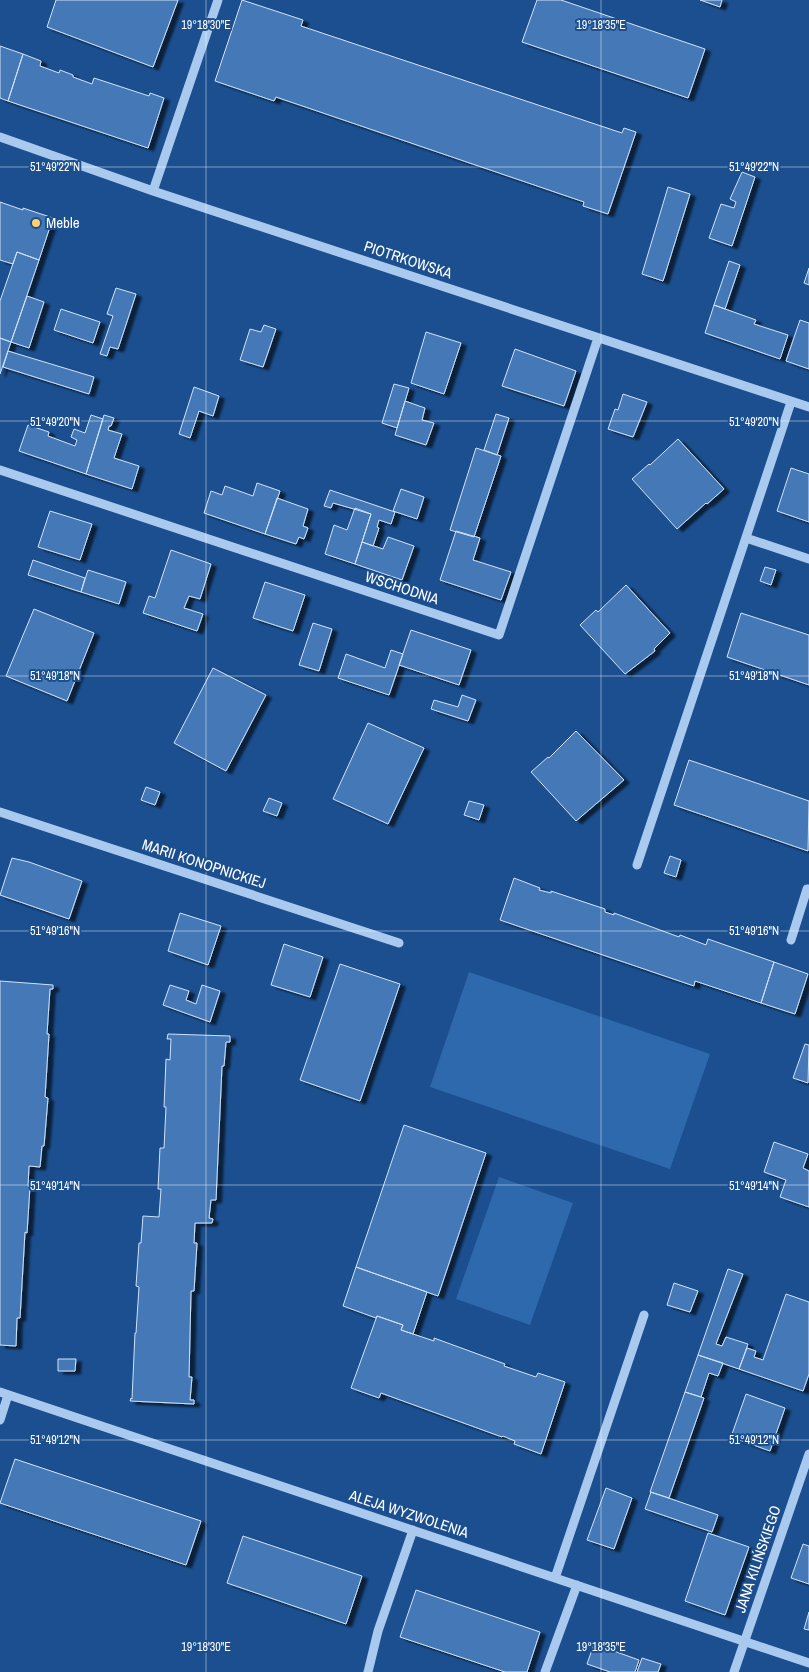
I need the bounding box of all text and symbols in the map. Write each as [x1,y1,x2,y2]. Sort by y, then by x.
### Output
text: 19°18'30"E [181,17,231,33]
text: 19°18'35"E [576,17,626,33]
text: 51°49'22"N [30,159,80,175]
text: 51°49'22"N [729,159,779,175]
place label: Meble [46,212,80,233]
marker: Meble [30,217,42,229]
street label: PIOTRKOWSKA [361,235,456,284]
text: 51°49'20"N [30,414,80,430]
text: 51°49'20"N [729,414,779,430]
street label: WSCHODNIA [363,566,443,610]
text: 51°49'18"N [30,668,80,684]
text: 51°49'18"N [729,668,779,684]
street label: MARII KONOPNICKIEJ [139,834,269,893]
text: 51°49'16"N [30,923,80,939]
text: 51°49'16"N [729,923,779,939]
text: 51°49'14"N [30,1178,80,1194]
text: 51°49'14"N [729,1178,779,1194]
text: 51°49'12"N [30,1432,80,1448]
text: 51°49'12"N [729,1432,779,1448]
street label: ALEJA WYZWOLENIA [346,1484,472,1543]
street label: JANA KILIŃSKIEGO [729,1502,786,1615]
text: 19°18'30"E [181,1639,231,1655]
text: 19°18'35"E [576,1639,626,1655]

